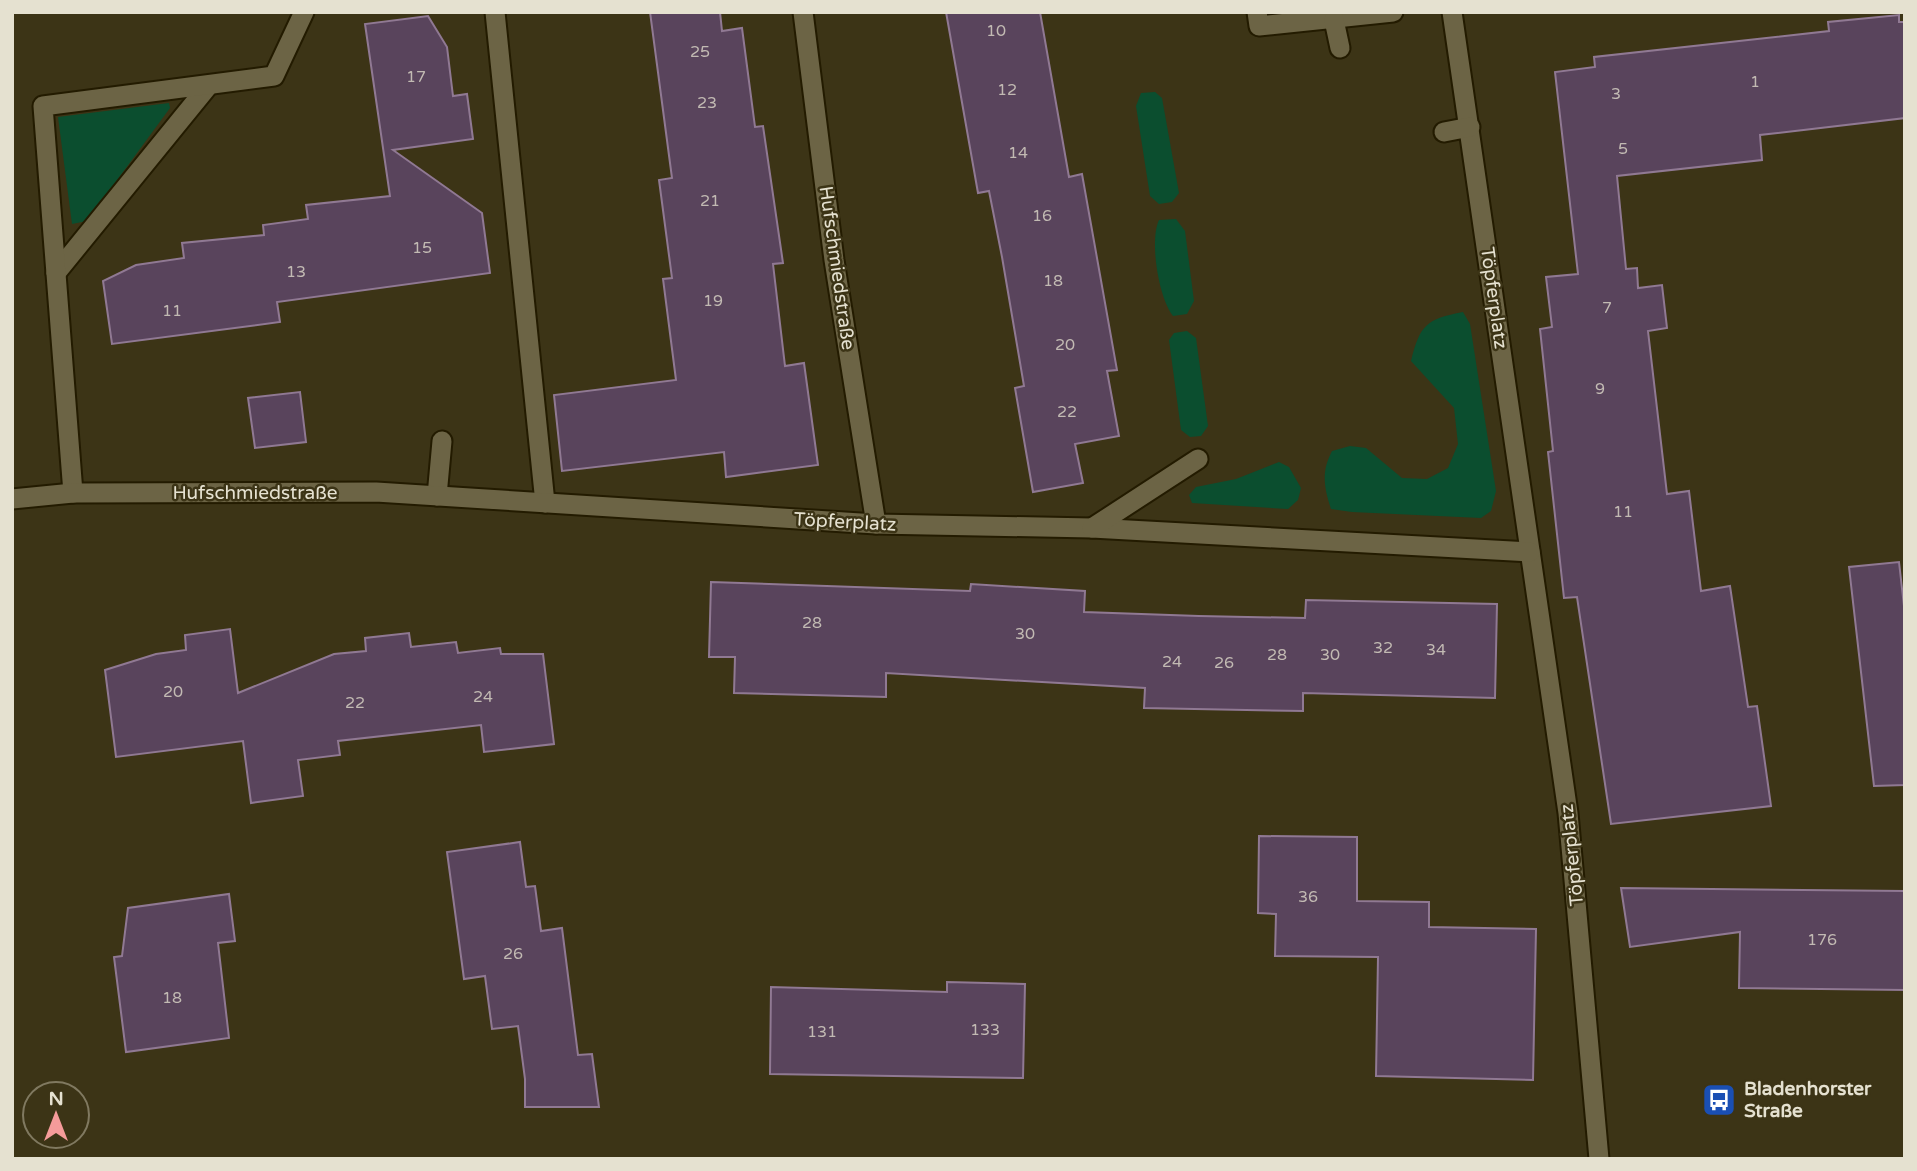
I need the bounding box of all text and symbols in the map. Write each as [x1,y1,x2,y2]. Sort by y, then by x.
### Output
house number: 10 [986,21,1006,41]
house number: 25 [690,42,710,62]
house number: 17 [406,67,426,87]
house number: 1 [1750,72,1760,92]
house number: 12 [997,80,1017,100]
house number: 3 [1611,84,1621,104]
house number: 23 [697,93,717,113]
house number: 5 [1618,139,1628,159]
house number: 14 [1008,143,1028,163]
street label: Hufschmiedstraße [815,185,859,351]
house number: 21 [700,191,720,211]
house number: 16 [1032,206,1052,226]
house number: 15 [412,238,432,258]
street label: Töpferplatz [1476,246,1512,350]
house number: 13 [286,262,306,282]
house number: 18 [1043,271,1063,291]
house number: 19 [703,291,723,311]
house number: 7 [1602,298,1612,318]
house number: 11 [162,301,182,321]
house number: 20 [1055,335,1075,355]
house number: 9 [1595,379,1605,399]
house number: 22 [1057,402,1077,422]
street label: Hufschmiedstraße [172,482,338,504]
house number: 11 [1613,502,1633,522]
street label: Töpferplatz [793,508,897,536]
house number: 28 [802,613,822,633]
house number: 30 [1015,624,1035,644]
house number: 32 [1373,638,1393,658]
house number: 34 [1426,640,1446,660]
house number: 28 [1267,645,1287,665]
house number: 30 [1320,645,1340,665]
house number: 24 [1162,652,1182,672]
house number: 26 [1214,653,1234,673]
house number: 20 [163,682,183,702]
house number: 24 [473,687,493,707]
house number: 22 [345,693,365,713]
street label: Töpferplatz [1556,803,1588,907]
house number: 36 [1298,887,1318,907]
house number: 176 [1807,930,1837,950]
house number: 26 [503,944,523,964]
house number: 18 [162,988,182,1008]
house number: 133 [970,1020,1000,1040]
house number: 131 [807,1022,837,1042]
place label: Bladenhorster Straße [1744,1078,1872,1122]
north arrow [21,1080,91,1150]
bus stop icon: Bladenhorster Straße [1700,1081,1738,1119]
text: N [48,1088,64,1110]

